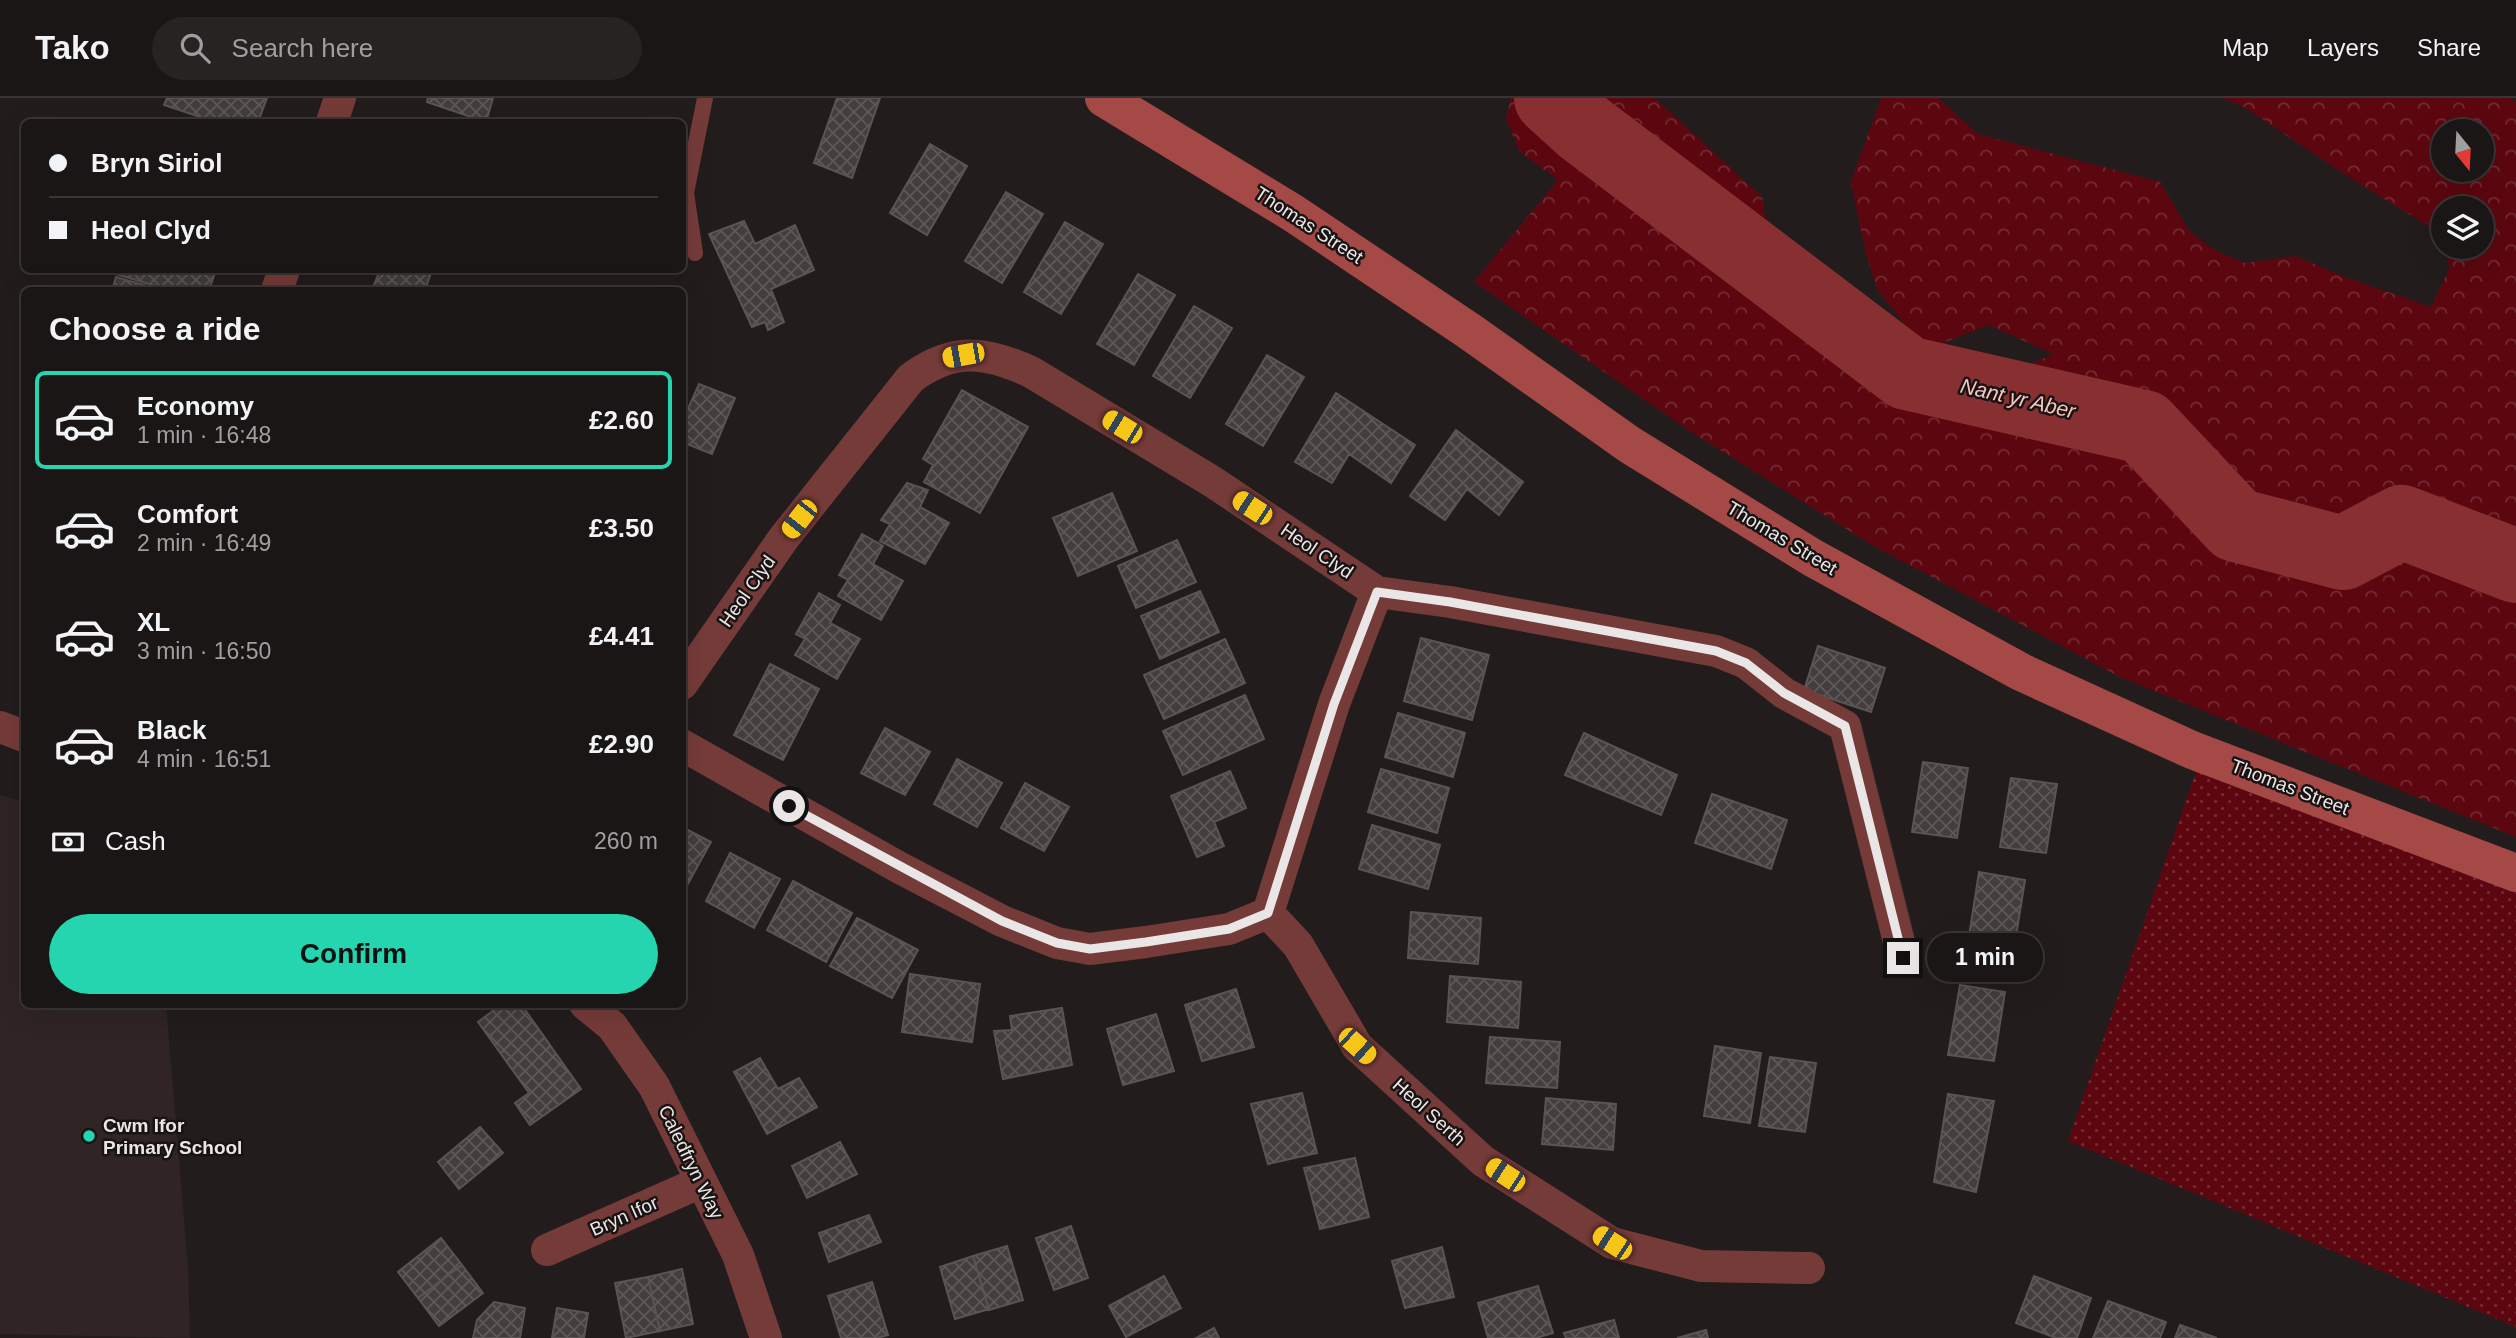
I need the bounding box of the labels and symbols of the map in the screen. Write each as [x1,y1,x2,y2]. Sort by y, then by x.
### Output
north arrow [2431,119,2494,182]
street label: Thomas Street [1251,182,1368,268]
car [941,341,986,369]
water label: Nant yr Aber [1958,374,2079,423]
car [1099,407,1146,447]
car [1229,488,1276,528]
car [778,496,821,542]
street label: Thomas Street [1723,497,1841,579]
street label: Heol Clyd [1277,519,1357,583]
street label: Heol Clyd [715,551,779,631]
street label: Thomas Street [2228,755,2353,819]
route start [773,790,805,822]
callout: 1 min [1927,934,2043,982]
route end [1887,942,1919,974]
car [1335,1024,1380,1068]
street label: Heol Serth [1389,1074,1469,1150]
street label: Caledfryn Way [654,1102,728,1223]
place label: Cwm Ifor Primary School [103,1115,242,1158]
marker: Cwm Ifor Primary School [81,1128,97,1144]
car [1482,1155,1529,1195]
street label: Bryn Ifor [587,1192,662,1240]
car [1589,1223,1636,1263]

